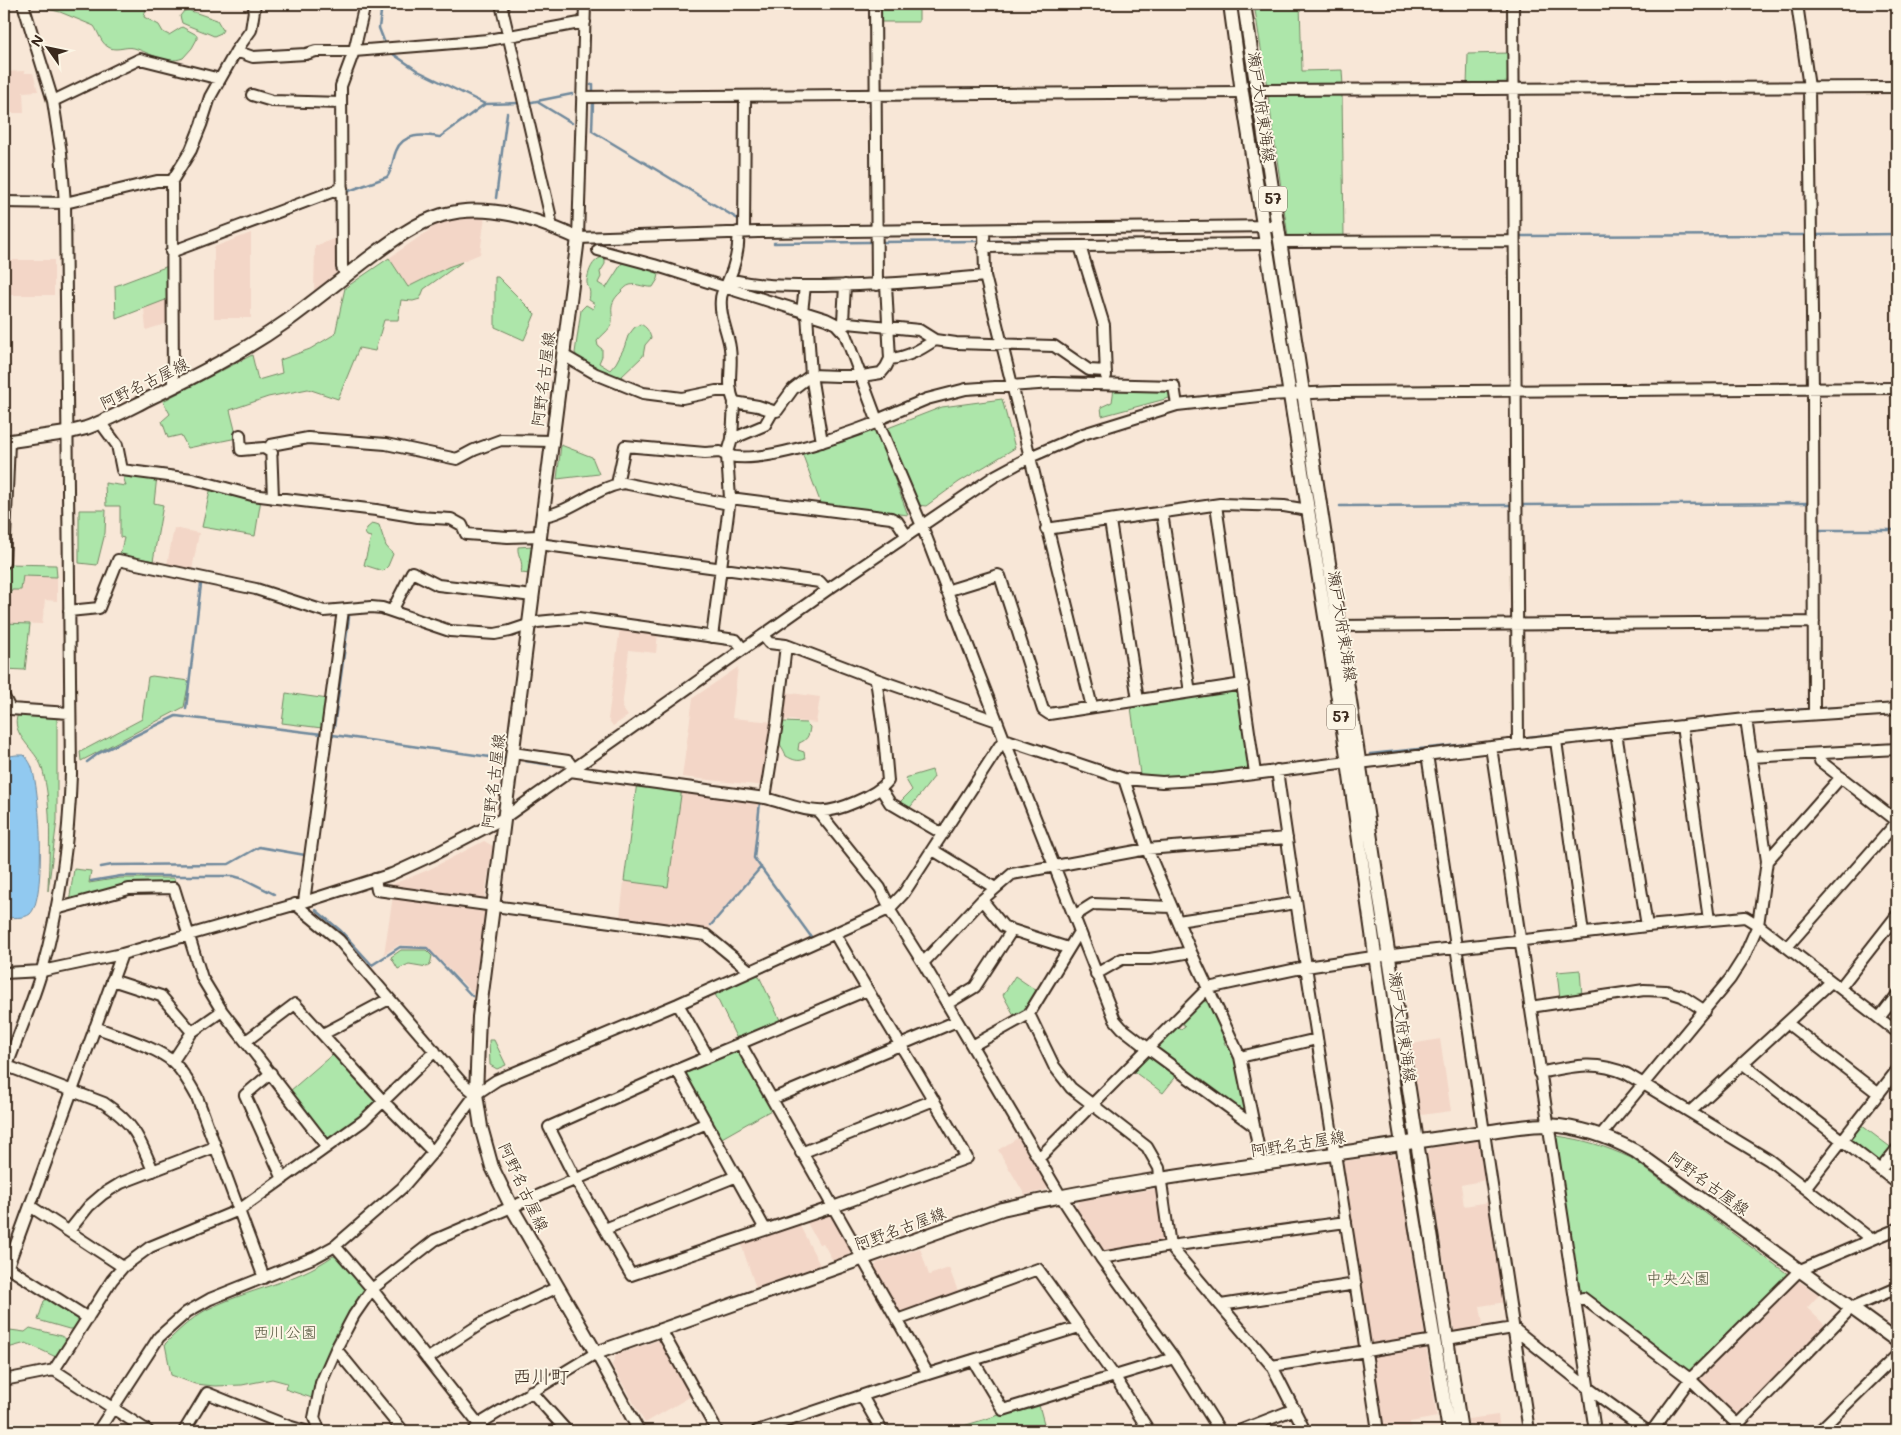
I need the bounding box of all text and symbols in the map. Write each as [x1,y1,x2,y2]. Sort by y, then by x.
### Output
north arrow [22,22,72,72]
text: N [26,31,48,50]
street label: 瀬戸大府東海線 [1244,50,1281,164]
road number: 57 [1259,186,1287,212]
street label: 阿野名古屋線 [526,330,559,428]
street label: 阿野名古屋線 [96,352,192,413]
street label: 瀬戸大府東海線 [1324,569,1363,683]
road number: 57 [1327,704,1355,730]
street label: 阿野名古屋線 [476,732,509,830]
street label: 瀬戸大府東海線 [1385,970,1422,1084]
street label: 阿野名古屋線 [1249,1125,1347,1160]
street label: 阿野名古屋線 [495,1139,554,1235]
street label: 阿野名古屋線 [1664,1146,1754,1219]
street label: 阿野名古屋線 [851,1201,949,1254]
park label: 中央公園 [1646,1267,1710,1288]
park label: 西川公園 [253,1321,317,1342]
district label: 西川町 [512,1363,570,1388]

